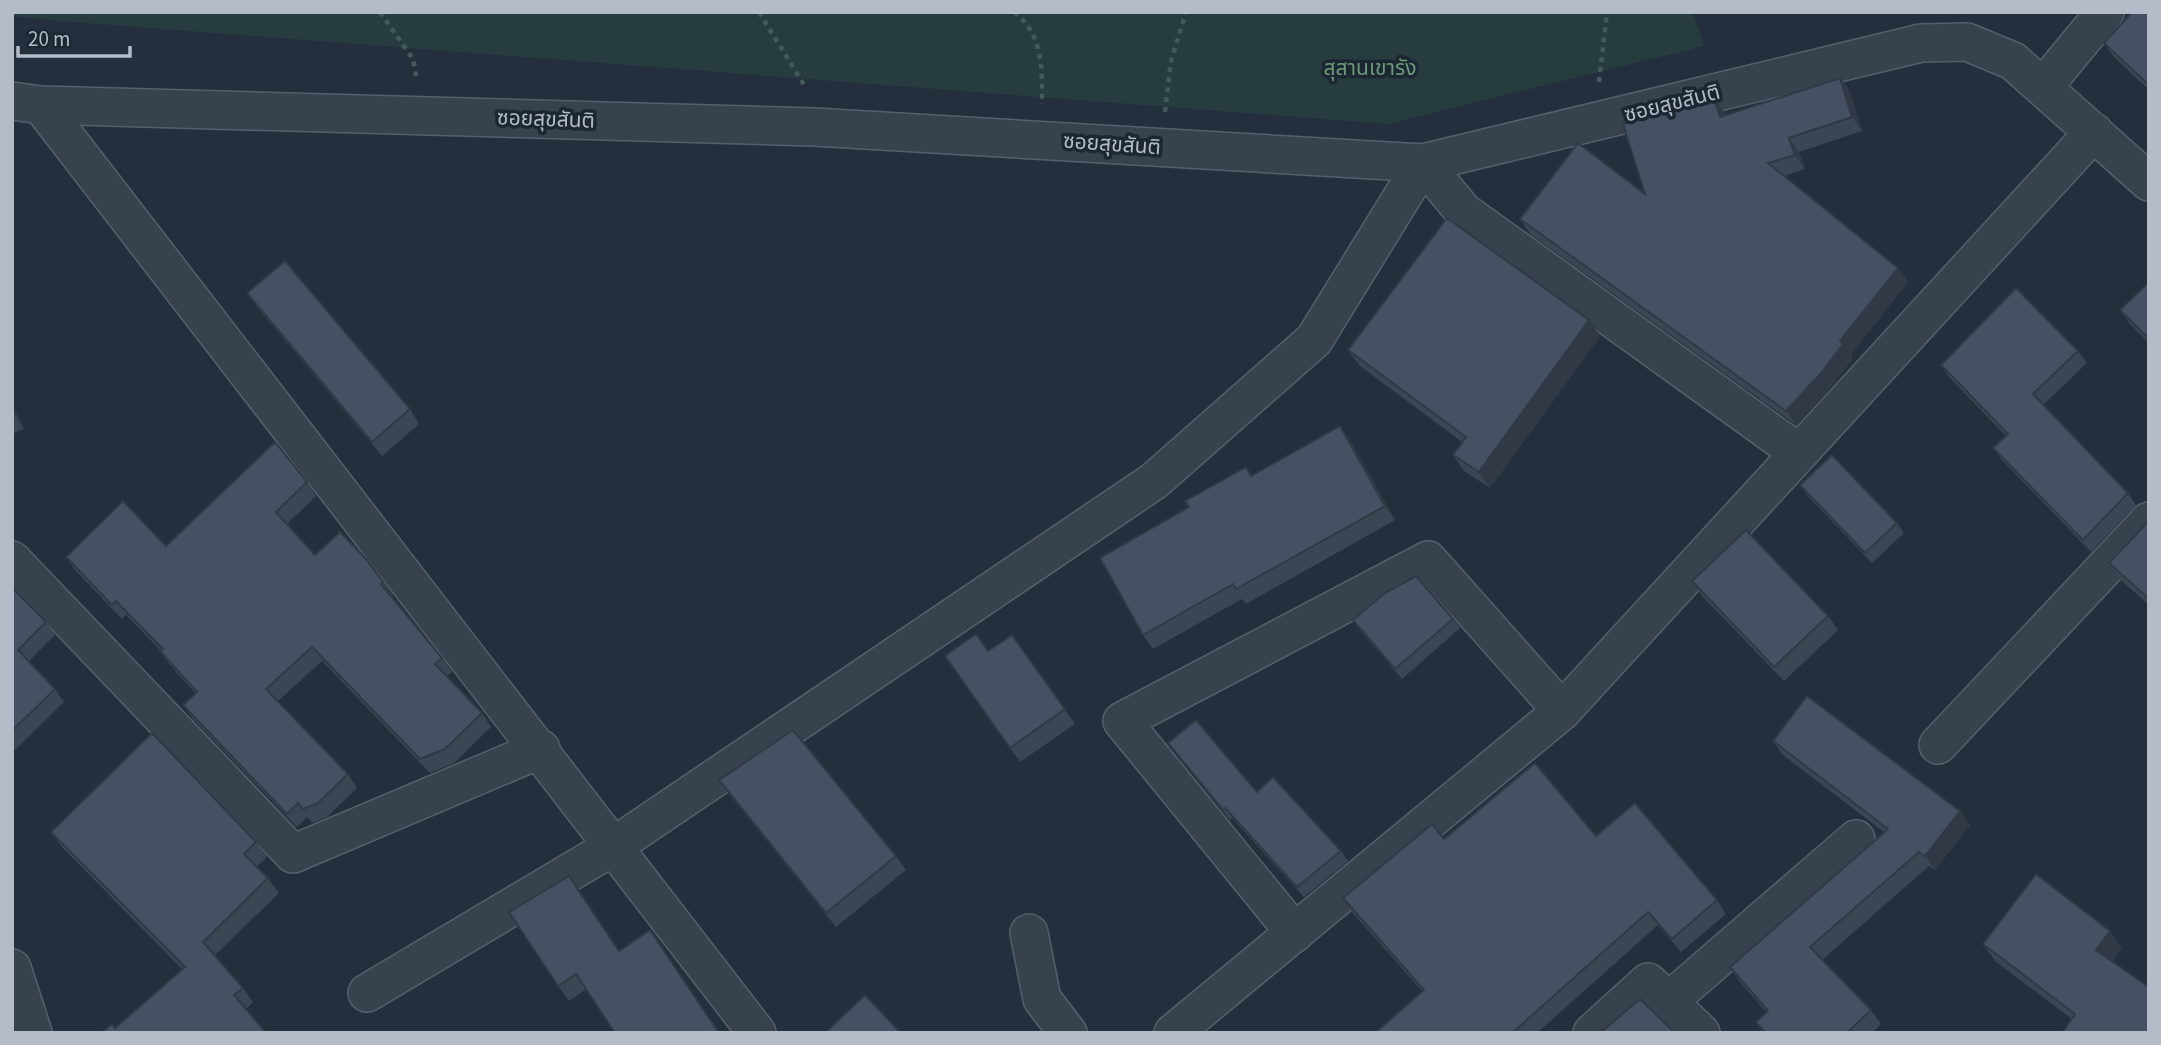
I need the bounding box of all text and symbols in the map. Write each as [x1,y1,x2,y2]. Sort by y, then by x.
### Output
scale bar [18,14,130,58]
text: 20 m [28,24,70,54]
park label: สุสานเขารัง [1324,53,1416,83]
street label: ซอยสุขสันติ [1621,77,1723,129]
street label: ซอยสุขสันติ [497,102,595,136]
street label: ซอยสุขสันติ [1062,126,1162,162]

